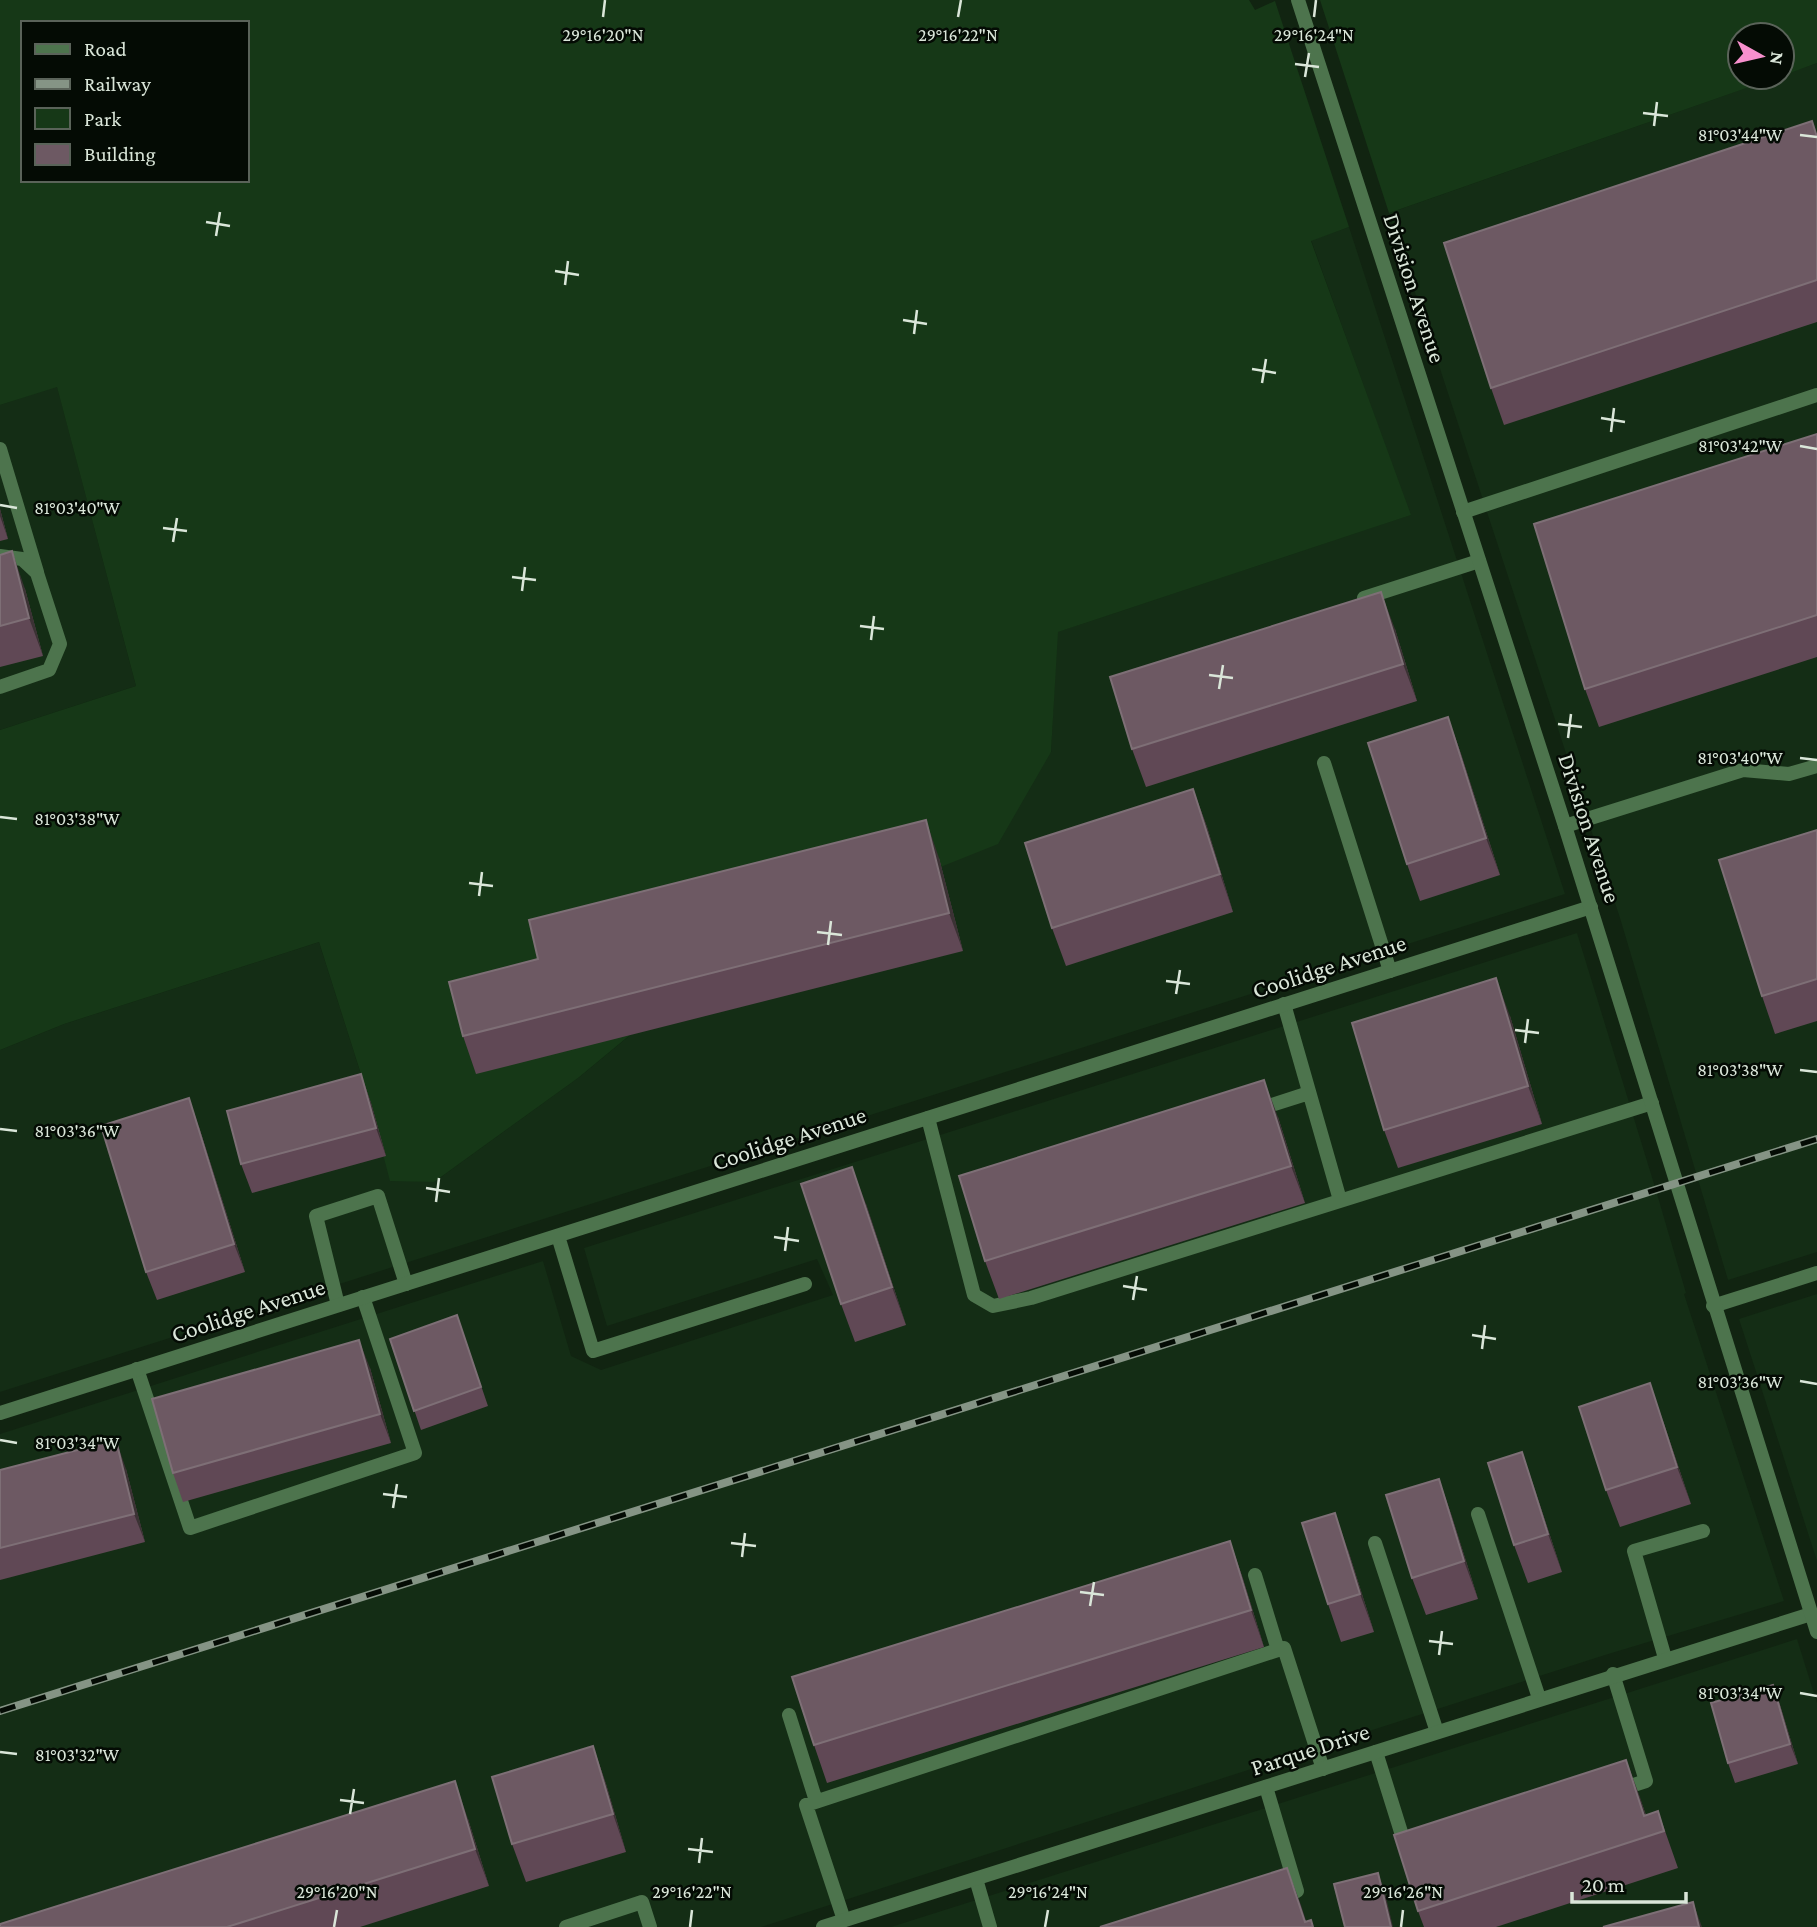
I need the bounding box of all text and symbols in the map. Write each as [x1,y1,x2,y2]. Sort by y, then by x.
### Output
legend [21,21,248,182]
north arrow [1726,21,1796,91]
text: 29°16'20"N [562,25,644,45]
text: 29°16'22"N [918,25,998,45]
text: 29°16'24"N [1274,25,1354,45]
text: Road [84,37,127,61]
text: N [1766,50,1789,66]
text: Railway [84,72,151,96]
text: Park [84,107,121,131]
text: 81°03'44"W [1698,125,1783,145]
text: Building [84,142,156,166]
street label: Division Avenue [1378,210,1452,366]
text: 81°03'42"W [1698,436,1782,456]
text: 81°03'40"W [34,498,120,518]
text: 81°03'40"W [1697,748,1783,768]
street label: Division Avenue [1553,750,1627,906]
text: 81°03'38"W [34,809,120,829]
street label: Coolidge Avenue [1249,928,1409,1004]
text: 81°03'38"W [1697,1060,1783,1080]
street label: Coolidge Avenue [709,1100,869,1176]
text: 81°03'36"W [35,1121,120,1141]
street label: Coolidge Avenue [168,1272,328,1348]
text: 81°03'36"W [1698,1372,1783,1392]
text: 81°03'34"W [35,1433,120,1453]
text: 81°03'34"W [1698,1683,1783,1703]
street label: Parque Drive [1247,1717,1373,1781]
text: 81°03'32"W [35,1745,120,1765]
scale bar [1572,1860,1686,1904]
text: 20 m [1582,1873,1625,1897]
text: 29°16'20"N [296,1882,378,1902]
text: 29°16'22"N [652,1882,732,1902]
text: 29°16'24"N [1008,1882,1088,1902]
text: 29°16'26"N [1363,1882,1443,1902]

